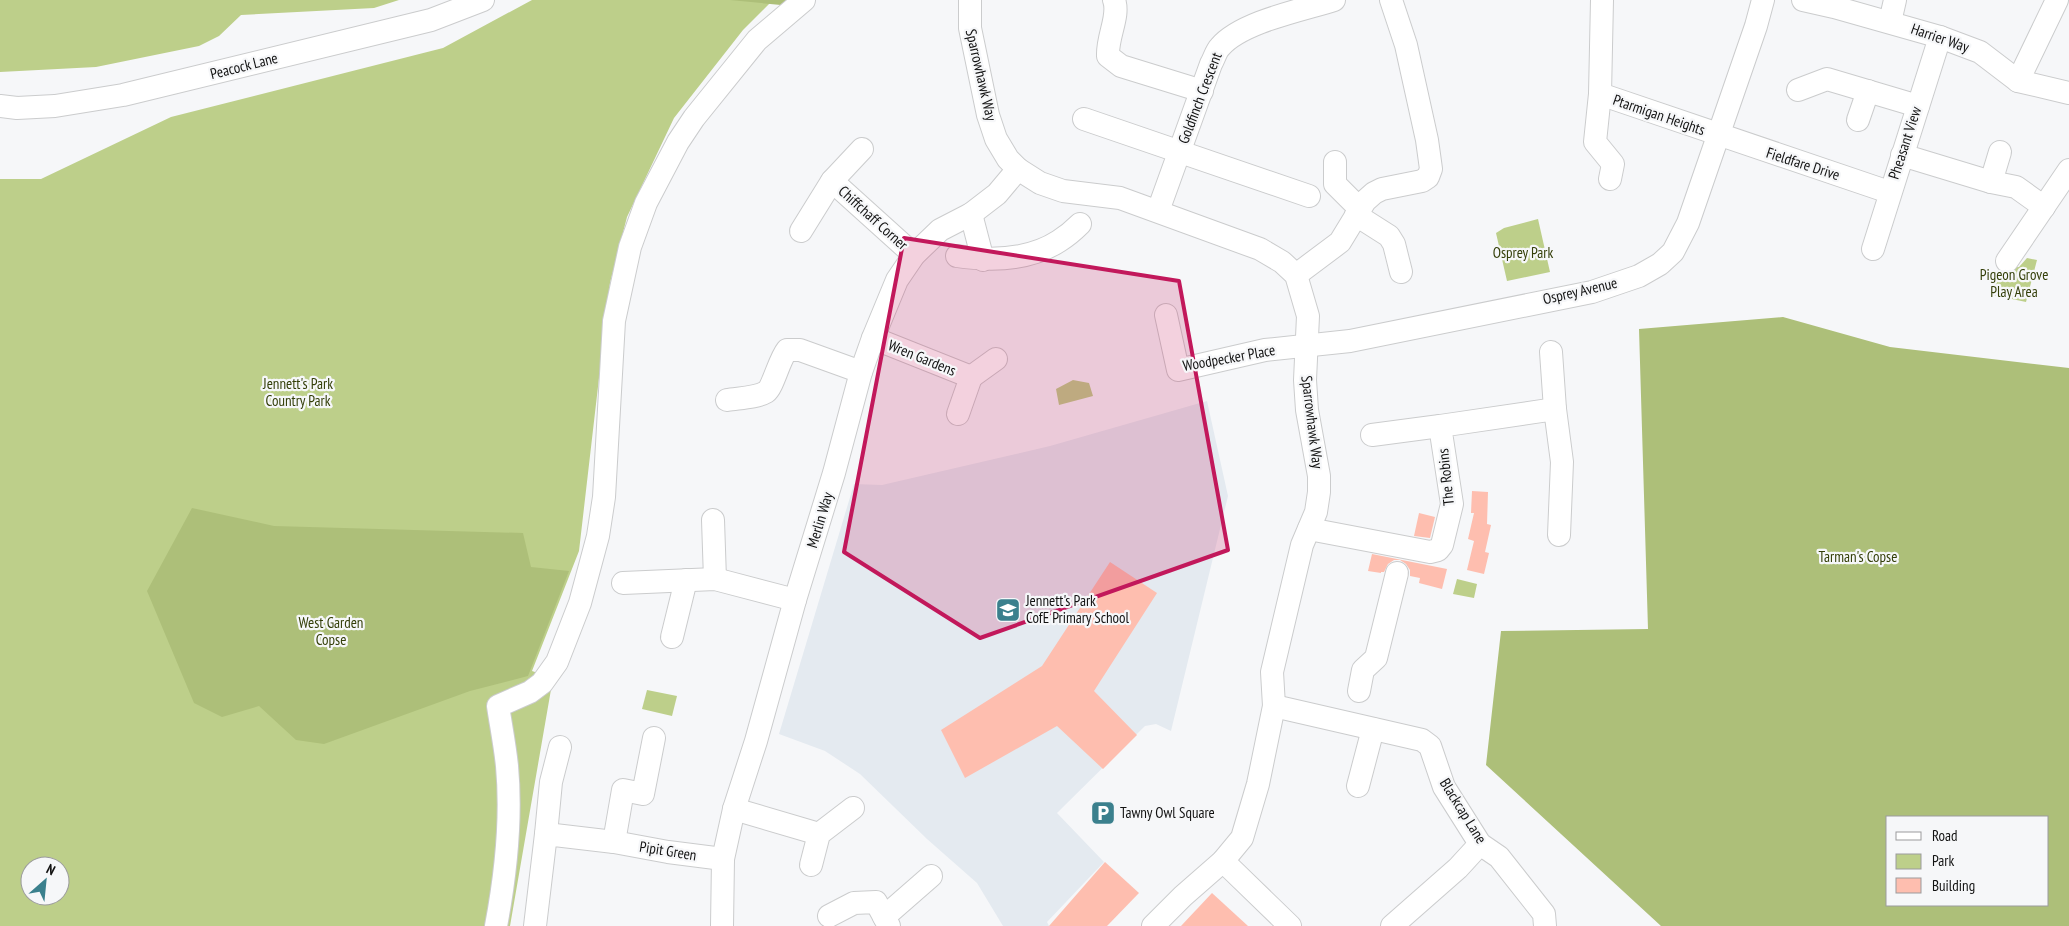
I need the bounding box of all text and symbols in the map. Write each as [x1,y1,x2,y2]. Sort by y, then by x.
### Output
street label: Harrier Way [1909,19,1972,56]
street label: Sparrowhawk Way [962,27,1001,123]
street label: Peacock Lane [208,48,280,83]
street label: Goldfinch Crescent [1173,50,1226,146]
street label: Ptarmigan Heights [1611,90,1708,139]
street label: Pheasant View [1884,104,1925,182]
street label: Fieldfare Drive [1764,143,1842,184]
street label: Chiffchaff Corner [835,181,913,254]
park label: Osprey Park [1493,243,1553,262]
park label: Pigeon Grove Play Area [1980,265,2048,301]
street label: Osprey Avenue [1541,273,1619,308]
street label: Wren Gardens [885,335,959,380]
street label: Woodpecker Place [1181,340,1277,375]
park label: Jennett's Park Country Park [262,374,333,410]
street label: Sparrowhawk Way [1297,374,1328,470]
street label: The Robins [1433,448,1458,506]
street label: Merlin Way [802,489,837,550]
park label: Tarman's Copse [1819,547,1897,566]
place label: Jennett's Park CofE Primary School [1025,591,1130,627]
school or university icon: Jennett's Park CofE Primary School [995,597,1021,623]
park label: West Garden Copse [299,613,363,649]
street label: Blackcap Lane [1436,775,1491,847]
parking icon: Tawny Owl Square [1090,800,1116,826]
place label: Tawny Owl Square [1120,803,1215,822]
legend [1886,816,2049,906]
text: Road [1932,826,1958,845]
street label: Pipit Green [638,837,698,864]
text: Park [1932,851,1954,870]
north arrow [20,856,70,906]
text: N [43,860,58,879]
text: Building [1932,876,1975,895]

